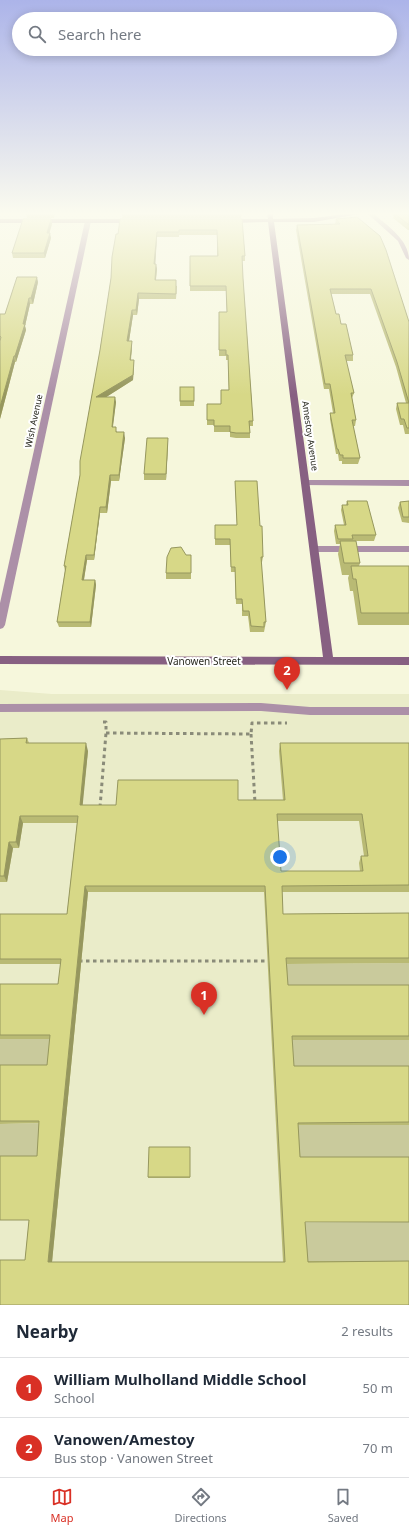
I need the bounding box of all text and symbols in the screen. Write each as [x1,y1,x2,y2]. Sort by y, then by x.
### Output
search box [12,12,397,56]
icon: search [26,23,48,45]
text: Search here [58,24,141,44]
street label: Wish Avenue [21,393,46,449]
street label: Amestoy Avenue [299,400,322,472]
street label: Vanowen Street [167,654,241,668]
pin: 2 [274,657,300,690]
your location [270,847,290,867]
pin: 1 [191,982,217,1015]
text: Nearby [16,1320,78,1343]
text: 2 results [341,1322,393,1340]
text: William Mulholland Middle School [54,1369,306,1389]
text: 1 [25,1379,33,1397]
text: 50 m [363,1379,393,1397]
text: School [54,1389,95,1407]
text: Vanowen/Amestoy [54,1429,195,1449]
text: 2 [25,1439,33,1457]
text: 70 m [363,1439,393,1457]
text: Bus stop · Vanowen Street [54,1449,213,1467]
tab: Map [51,1486,73,1525]
tab: Directions [174,1486,227,1525]
tab: Saved [328,1486,358,1525]

